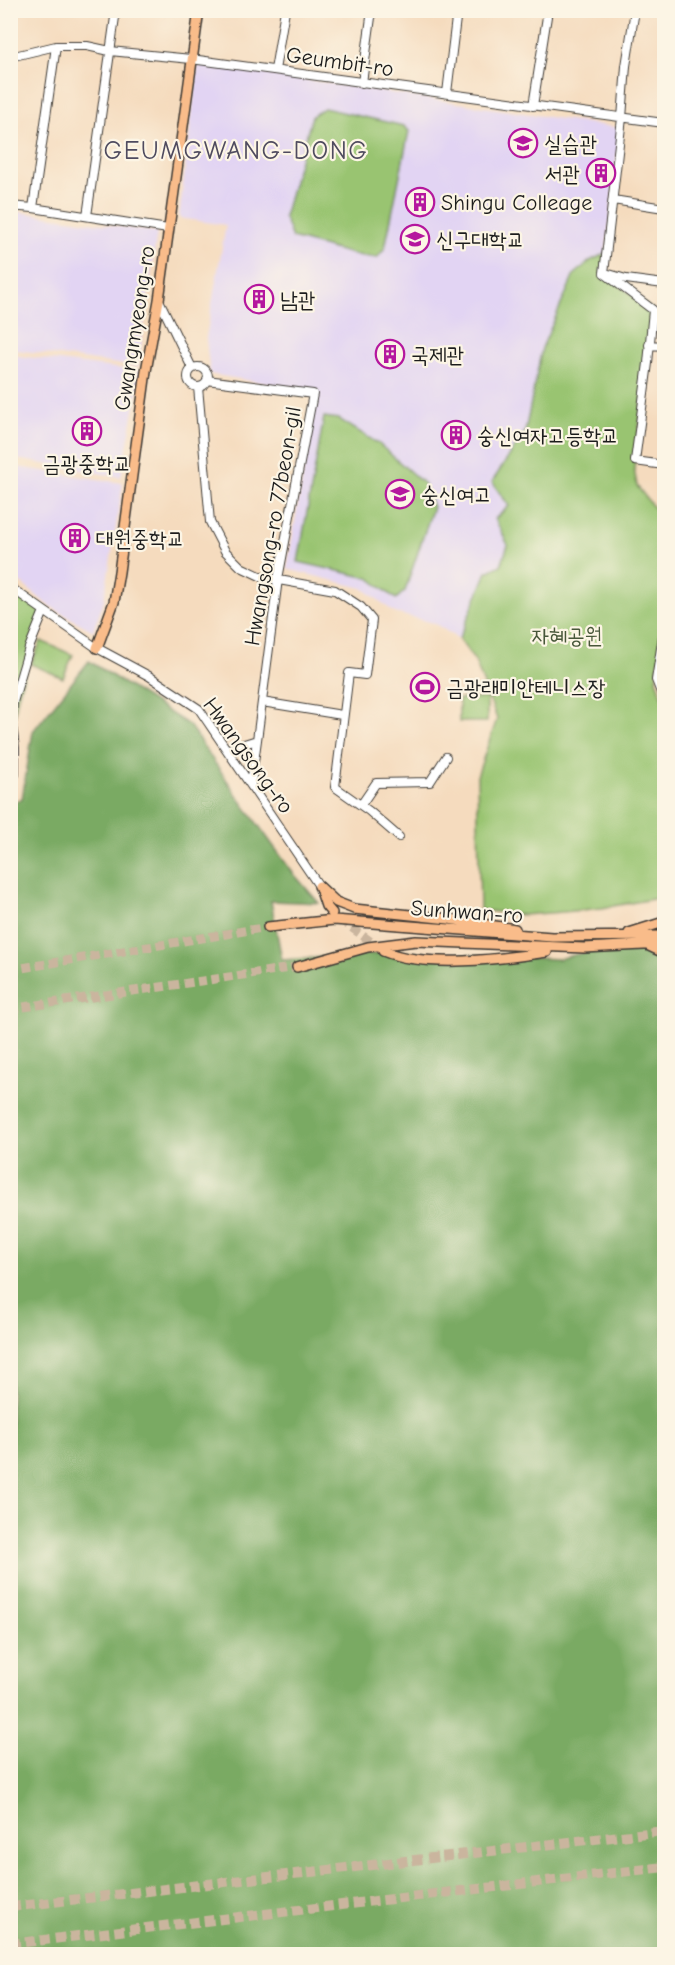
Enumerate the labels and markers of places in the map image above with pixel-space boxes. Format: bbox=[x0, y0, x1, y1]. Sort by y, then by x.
school or university icon: 실습관 bbox=[507, 127, 539, 159]
place label: 실습관 bbox=[544, 131, 597, 157]
building icon: 서관 bbox=[585, 157, 617, 189]
place label: 서관 bbox=[545, 161, 580, 187]
building icon: Shingu Colleage bbox=[404, 186, 436, 218]
place label: Shingu Colleage bbox=[441, 190, 592, 216]
school or university icon: 신구대학교 bbox=[399, 223, 431, 255]
place label: 신구대학교 bbox=[436, 227, 525, 253]
building icon: 남관 bbox=[243, 283, 275, 315]
place label: 남관 bbox=[280, 287, 315, 313]
building icon: 국제관 bbox=[374, 338, 406, 370]
place label: 국제관 bbox=[411, 342, 464, 368]
building icon: 금광중학교 bbox=[71, 415, 103, 447]
building icon: 숭신여자고등학교 bbox=[440, 419, 472, 451]
place label: 숭신여자고등학교 bbox=[477, 423, 619, 449]
place label: 금광중학교 bbox=[43, 451, 131, 477]
school or university icon: 숭신여고 bbox=[384, 478, 416, 510]
place label: 숭신여고 bbox=[421, 482, 492, 508]
building icon: 대원중학교 bbox=[59, 522, 91, 554]
place label: 대원중학교 bbox=[96, 526, 185, 552]
sports icon: 금광래미안테니스장 bbox=[409, 671, 441, 703]
place label: 금광래미안테니스장 bbox=[446, 675, 606, 701]

